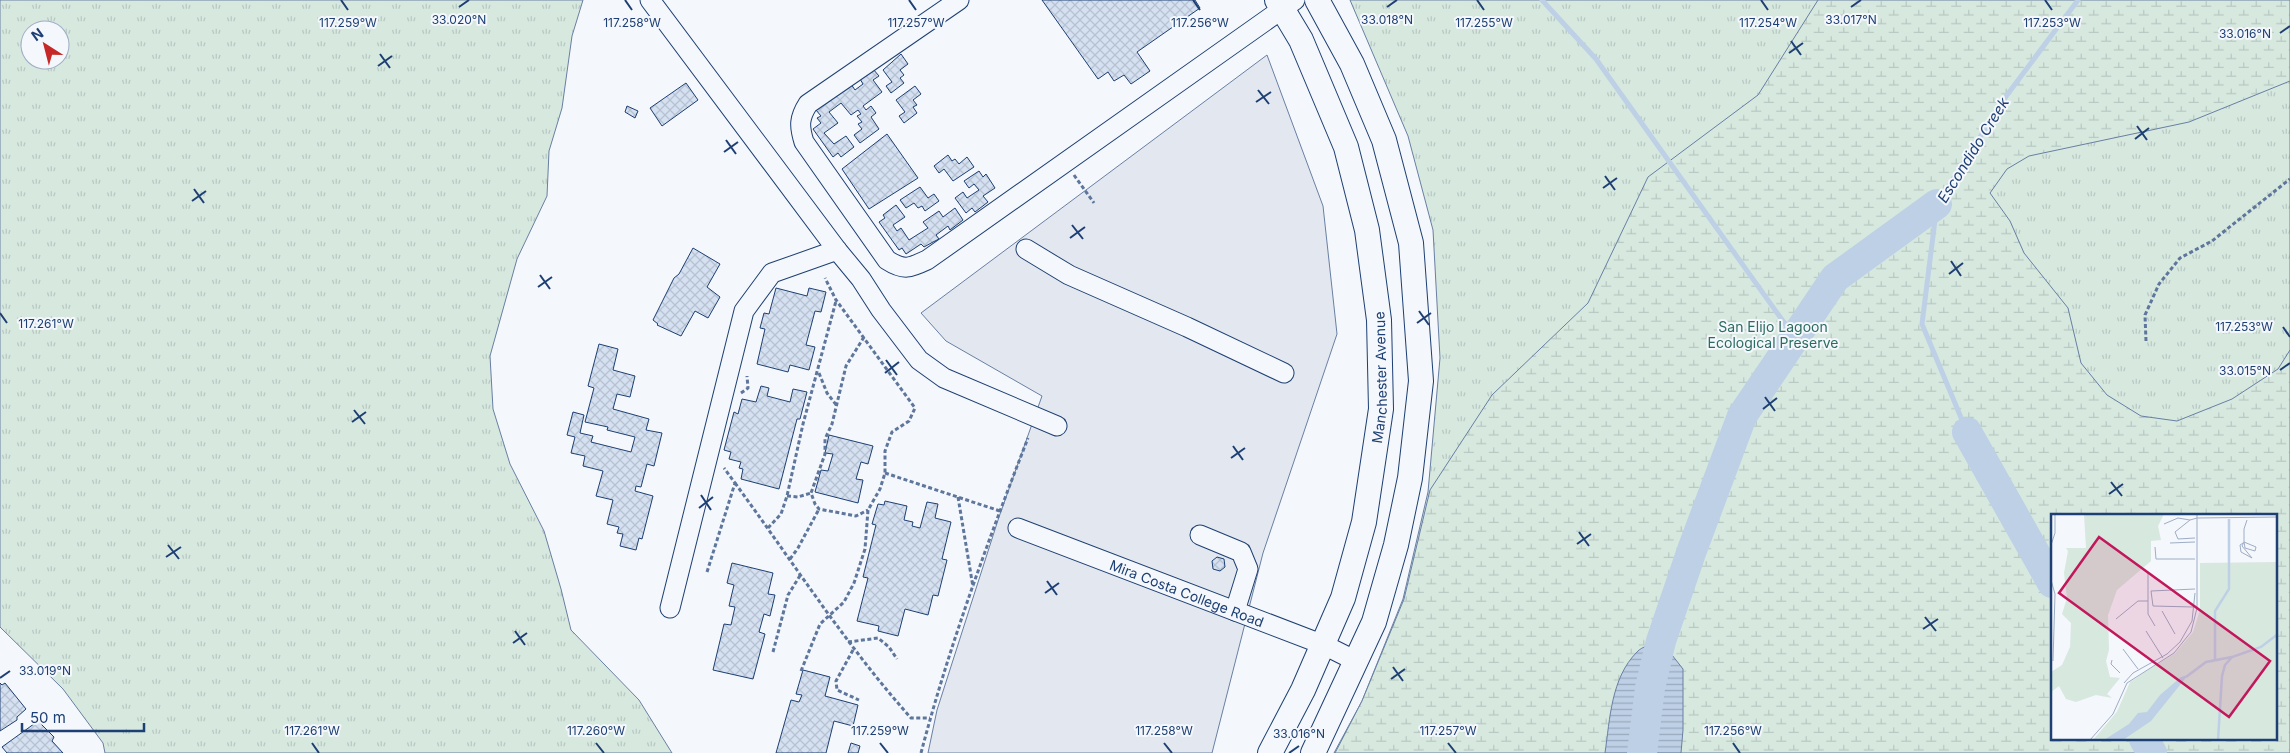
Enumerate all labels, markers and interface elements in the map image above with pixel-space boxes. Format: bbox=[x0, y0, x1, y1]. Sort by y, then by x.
text: 33.020°N bbox=[432, 12, 486, 27]
text: 33.018°N bbox=[1361, 12, 1413, 27]
text: 33.017°N bbox=[1825, 12, 1877, 27]
text: 117.259°W bbox=[319, 15, 377, 30]
text: 117.258°W bbox=[603, 15, 661, 30]
text: 117.257°W bbox=[887, 15, 945, 30]
text: 117.256°W bbox=[1171, 15, 1229, 30]
text: 117.255°W bbox=[1455, 15, 1513, 30]
text: 117.254°W bbox=[1739, 15, 1797, 30]
text: 117.253°W bbox=[2023, 15, 2081, 30]
north arrow bbox=[20, 20, 70, 70]
text: N bbox=[28, 24, 46, 44]
text: 33.016°N bbox=[2219, 26, 2271, 41]
water label: Escondido Creek bbox=[1933, 93, 2013, 206]
street label: Manchester Avenue bbox=[1367, 311, 1390, 444]
text: 117.261°W bbox=[18, 316, 74, 331]
park label: San Elijo Lagoon Ecological Preserve bbox=[1708, 318, 1838, 351]
text: 117.253°W bbox=[2215, 319, 2273, 334]
text: 33.015°N bbox=[2219, 363, 2271, 378]
inset map bbox=[2051, 514, 2278, 740]
street label: Mira Costa College Road bbox=[1108, 555, 1267, 630]
text: 33.019°N bbox=[19, 663, 71, 678]
scale bar bbox=[22, 700, 145, 732]
text: 50 m bbox=[30, 708, 66, 727]
text: 117.261°W bbox=[284, 723, 340, 738]
text: 117.260°W bbox=[567, 723, 625, 738]
text: 117.259°W bbox=[851, 723, 909, 738]
text: 117.258°W bbox=[1135, 723, 1193, 738]
text: 117.257°W bbox=[1419, 723, 1477, 738]
text: 117.256°W bbox=[1704, 723, 1762, 738]
text: 33.016°N bbox=[1273, 726, 1325, 741]

